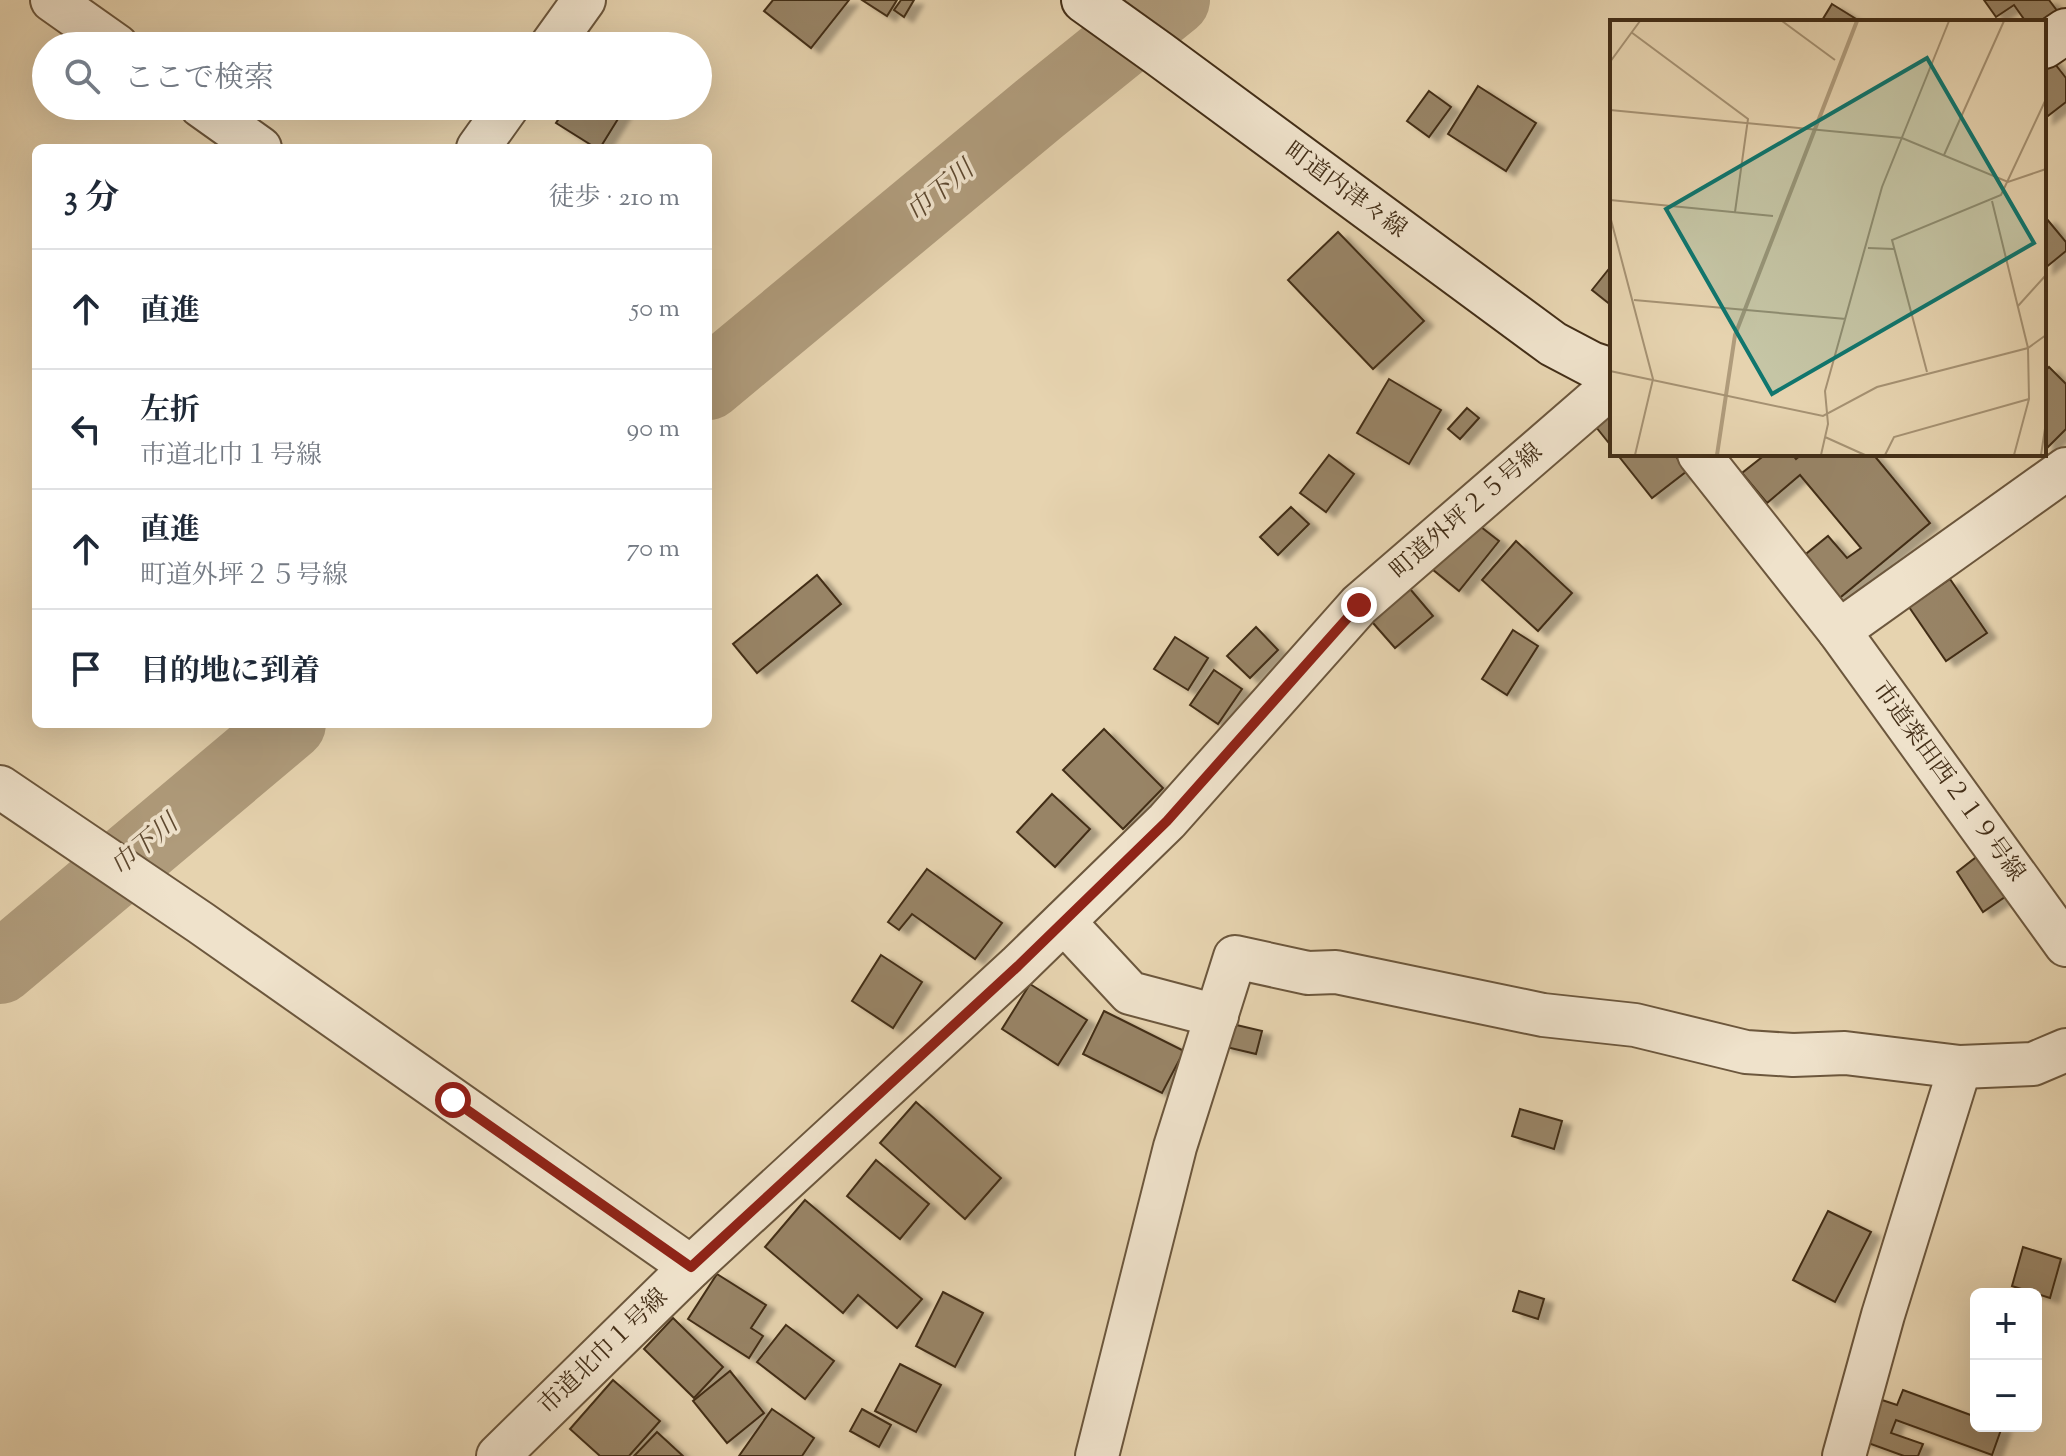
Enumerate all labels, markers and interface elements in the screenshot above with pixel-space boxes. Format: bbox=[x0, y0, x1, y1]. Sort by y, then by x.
inset map bbox=[1610, 20, 2046, 456]
search box bbox=[32, 32, 712, 120]
icon: search bbox=[60, 54, 104, 98]
text: ここで検索 bbox=[124, 58, 274, 101]
street label: 町道内津々線 bbox=[1277, 135, 1413, 247]
water label: 巾下川 bbox=[899, 151, 985, 231]
text: 3 分 bbox=[64, 175, 119, 224]
text: 徒歩 · 210 m bbox=[549, 180, 680, 217]
icon: ahead bbox=[64, 287, 108, 331]
text: 直進 bbox=[140, 291, 200, 334]
text: 50 m bbox=[630, 291, 680, 328]
text: 左折 bbox=[140, 390, 200, 433]
icon: left bbox=[64, 407, 108, 451]
text: 90 m bbox=[627, 411, 680, 448]
street label: 町道外坪２５号線 bbox=[1383, 436, 1551, 588]
text: 市道北巾１号線 bbox=[140, 438, 322, 475]
text: 直進 bbox=[140, 510, 200, 553]
icon: ahead bbox=[64, 527, 108, 571]
text: 70 m bbox=[627, 531, 680, 568]
text: 町道外坪２５号線 bbox=[140, 558, 348, 595]
route end bbox=[1341, 587, 1377, 623]
icon: arrive bbox=[64, 647, 108, 691]
text: 目的地に到着 bbox=[140, 651, 320, 694]
street label: 市道楽田西２１９号線 bbox=[1864, 675, 2032, 889]
water label: 巾下川 bbox=[103, 805, 189, 885]
route start bbox=[435, 1082, 471, 1118]
street label: 市道北巾１号線 bbox=[532, 1281, 676, 1423]
map controls bbox=[1970, 1288, 2042, 1432]
button: + bbox=[1970, 1288, 2042, 1360]
button: − bbox=[1970, 1360, 2042, 1432]

